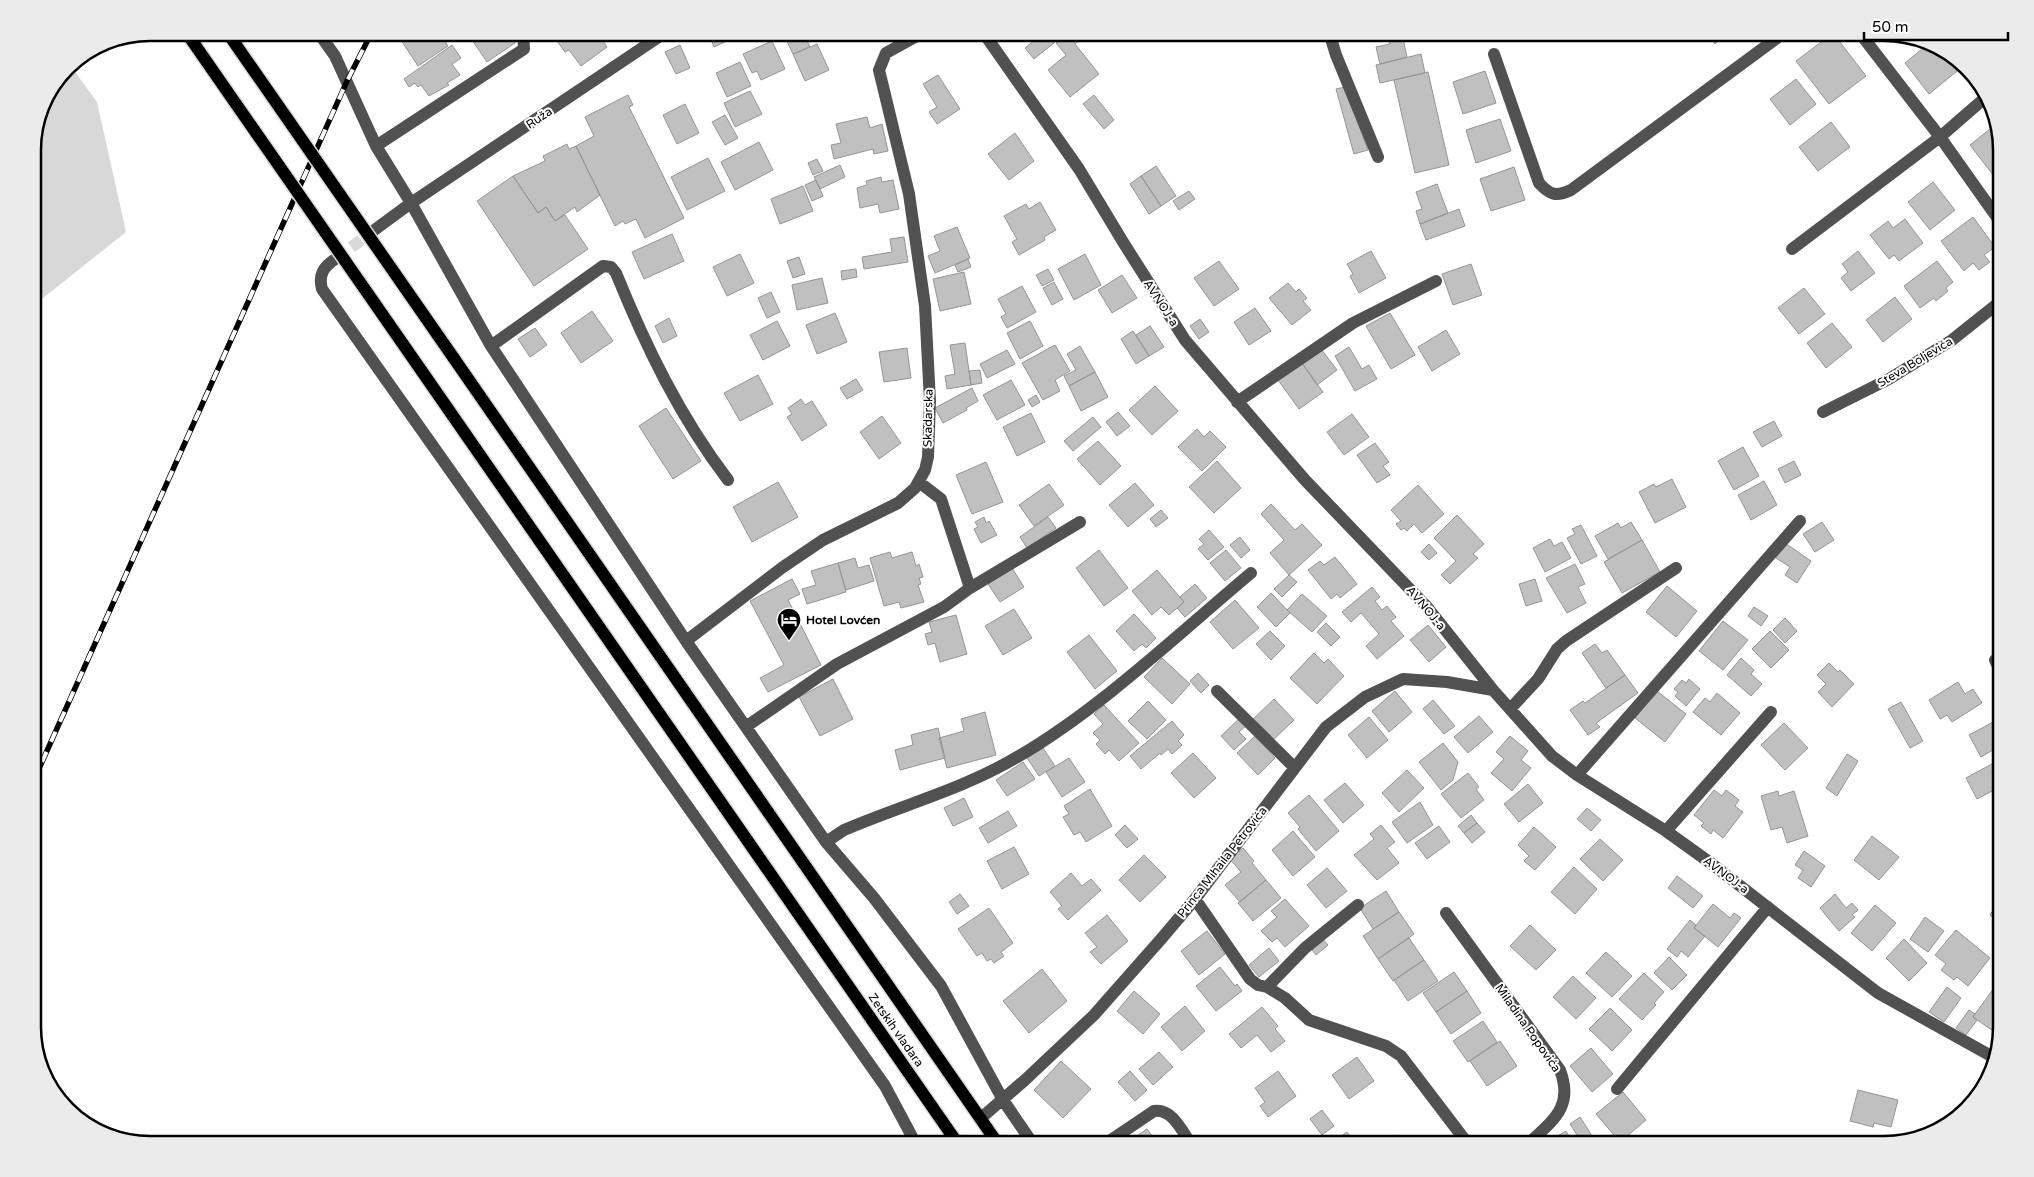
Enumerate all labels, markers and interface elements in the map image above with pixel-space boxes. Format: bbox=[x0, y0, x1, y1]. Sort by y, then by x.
scale bar bbox=[1864, 10, 2008, 42]
text: 50 m bbox=[1872, 18, 1909, 36]
street label: Ruža bbox=[523, 104, 555, 132]
street label: AVNOJ-a bbox=[1141, 277, 1181, 329]
street label: Steva Boljevića bbox=[1875, 334, 1955, 390]
street label: Skadarska bbox=[920, 389, 936, 447]
street label: AVNOJ-a bbox=[1404, 583, 1448, 633]
hotel icon: Hotel Lovćen bbox=[776, 607, 802, 641]
place label: Hotel Lovćen bbox=[806, 613, 880, 627]
street label: Princa Mihaila Petrovića bbox=[1174, 804, 1270, 920]
street label: AVNOJ-a bbox=[1701, 853, 1751, 897]
street label: Miladina Popovića bbox=[1492, 981, 1564, 1075]
street label: Zetskih vladara bbox=[865, 991, 927, 1069]

